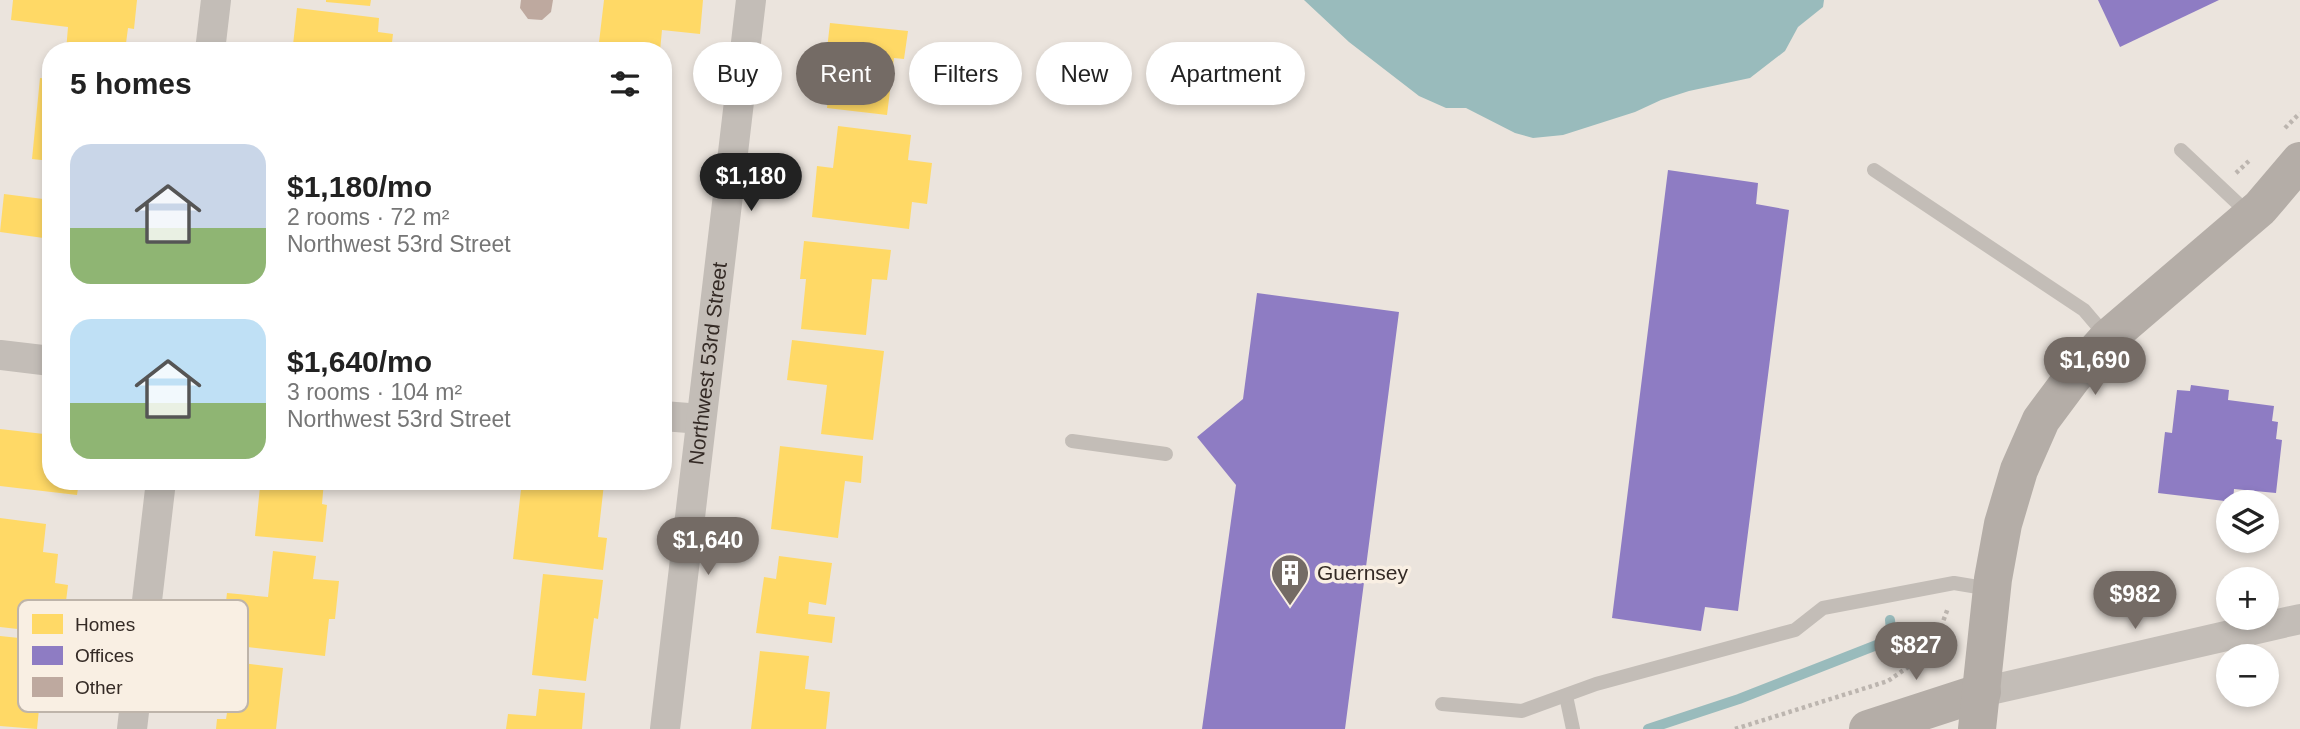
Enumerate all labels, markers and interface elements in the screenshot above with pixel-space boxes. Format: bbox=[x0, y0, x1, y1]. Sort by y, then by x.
chip: Buy bbox=[693, 42, 782, 105]
chip: Rent bbox=[796, 42, 895, 105]
chip: Filters bbox=[909, 42, 1022, 105]
chip: New bbox=[1036, 42, 1132, 105]
chip: Apartment bbox=[1146, 42, 1305, 105]
icon: filters bbox=[606, 65, 644, 103]
text: 5 homes bbox=[70, 67, 192, 100]
pin: $1,180 bbox=[694, 154, 808, 213]
text: $1,180 bbox=[716, 163, 786, 189]
text: $1,180/mo bbox=[287, 170, 432, 203]
icon: home bbox=[126, 172, 210, 256]
text: 2 rooms · 72 m² bbox=[287, 204, 449, 230]
text: Northwest 53rd Street bbox=[287, 231, 511, 257]
street label: Northwest 53rd Street bbox=[684, 260, 731, 466]
pin: $1,690 bbox=[2038, 338, 2152, 397]
text: $1,640/mo bbox=[287, 345, 432, 378]
icon: home bbox=[126, 347, 210, 431]
text: $1,690 bbox=[2060, 347, 2130, 373]
text: 3 rooms · 104 m² bbox=[287, 379, 462, 405]
text: Northwest 53rd Street bbox=[287, 406, 511, 432]
map controls bbox=[2216, 490, 2279, 707]
button: layers bbox=[2216, 490, 2279, 553]
pin: $1,640 bbox=[651, 518, 765, 577]
text: $1,640 bbox=[673, 527, 743, 553]
building icon: Guernsey bbox=[1269, 552, 1311, 607]
place label: Guernsey bbox=[1317, 561, 1409, 584]
button: + bbox=[2216, 567, 2279, 630]
pin: $982 bbox=[2094, 572, 2176, 631]
text: $982 bbox=[2109, 581, 2161, 607]
legend bbox=[18, 600, 248, 712]
text: Homes bbox=[75, 614, 135, 635]
pin: $827 bbox=[1875, 622, 1957, 682]
text: $827 bbox=[1890, 632, 1942, 658]
button: − bbox=[2216, 644, 2279, 707]
text: Offices bbox=[75, 645, 134, 666]
text: Other bbox=[75, 677, 123, 698]

